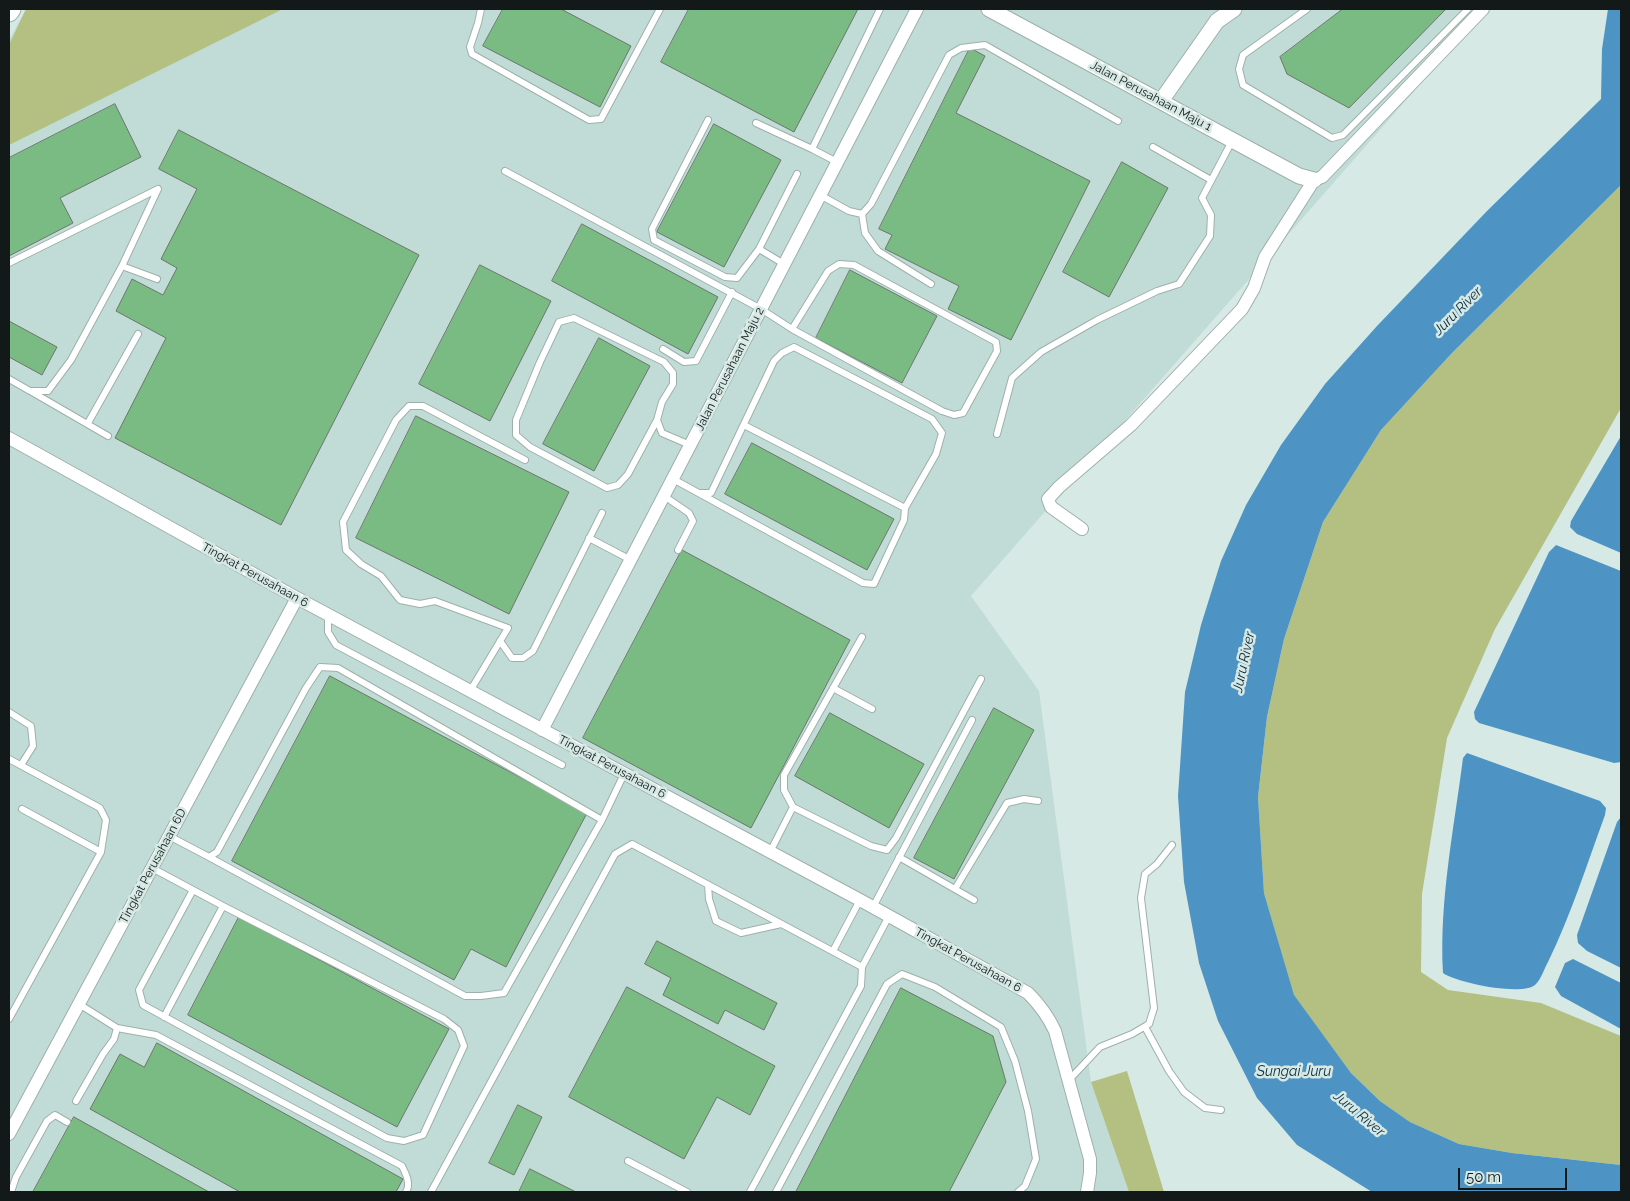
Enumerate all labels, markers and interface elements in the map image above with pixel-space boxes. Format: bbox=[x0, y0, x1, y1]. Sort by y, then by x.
street label: Jalan Perusahaan Maju 1 bbox=[1088, 58, 1214, 134]
water label: Juru River bbox=[1430, 283, 1486, 339]
street label: Jalan Perusahaan Maju 2 bbox=[693, 305, 767, 433]
street label: Tingkat Perusahaan 6 bbox=[199, 540, 311, 610]
water label: Juru River bbox=[1229, 630, 1259, 694]
street label: Tingkat Perusahaan 6 bbox=[556, 733, 668, 801]
street label: Tingkat Perusahaan 6D bbox=[117, 806, 189, 926]
street label: Tingkat Perusahaan 6 bbox=[912, 925, 1024, 995]
water label: Sungai Juru bbox=[1257, 1064, 1331, 1080]
water label: Juru River bbox=[1330, 1088, 1388, 1140]
scale bar bbox=[1460, 1158, 1569, 1190]
text: 50 m bbox=[1466, 1168, 1501, 1186]

